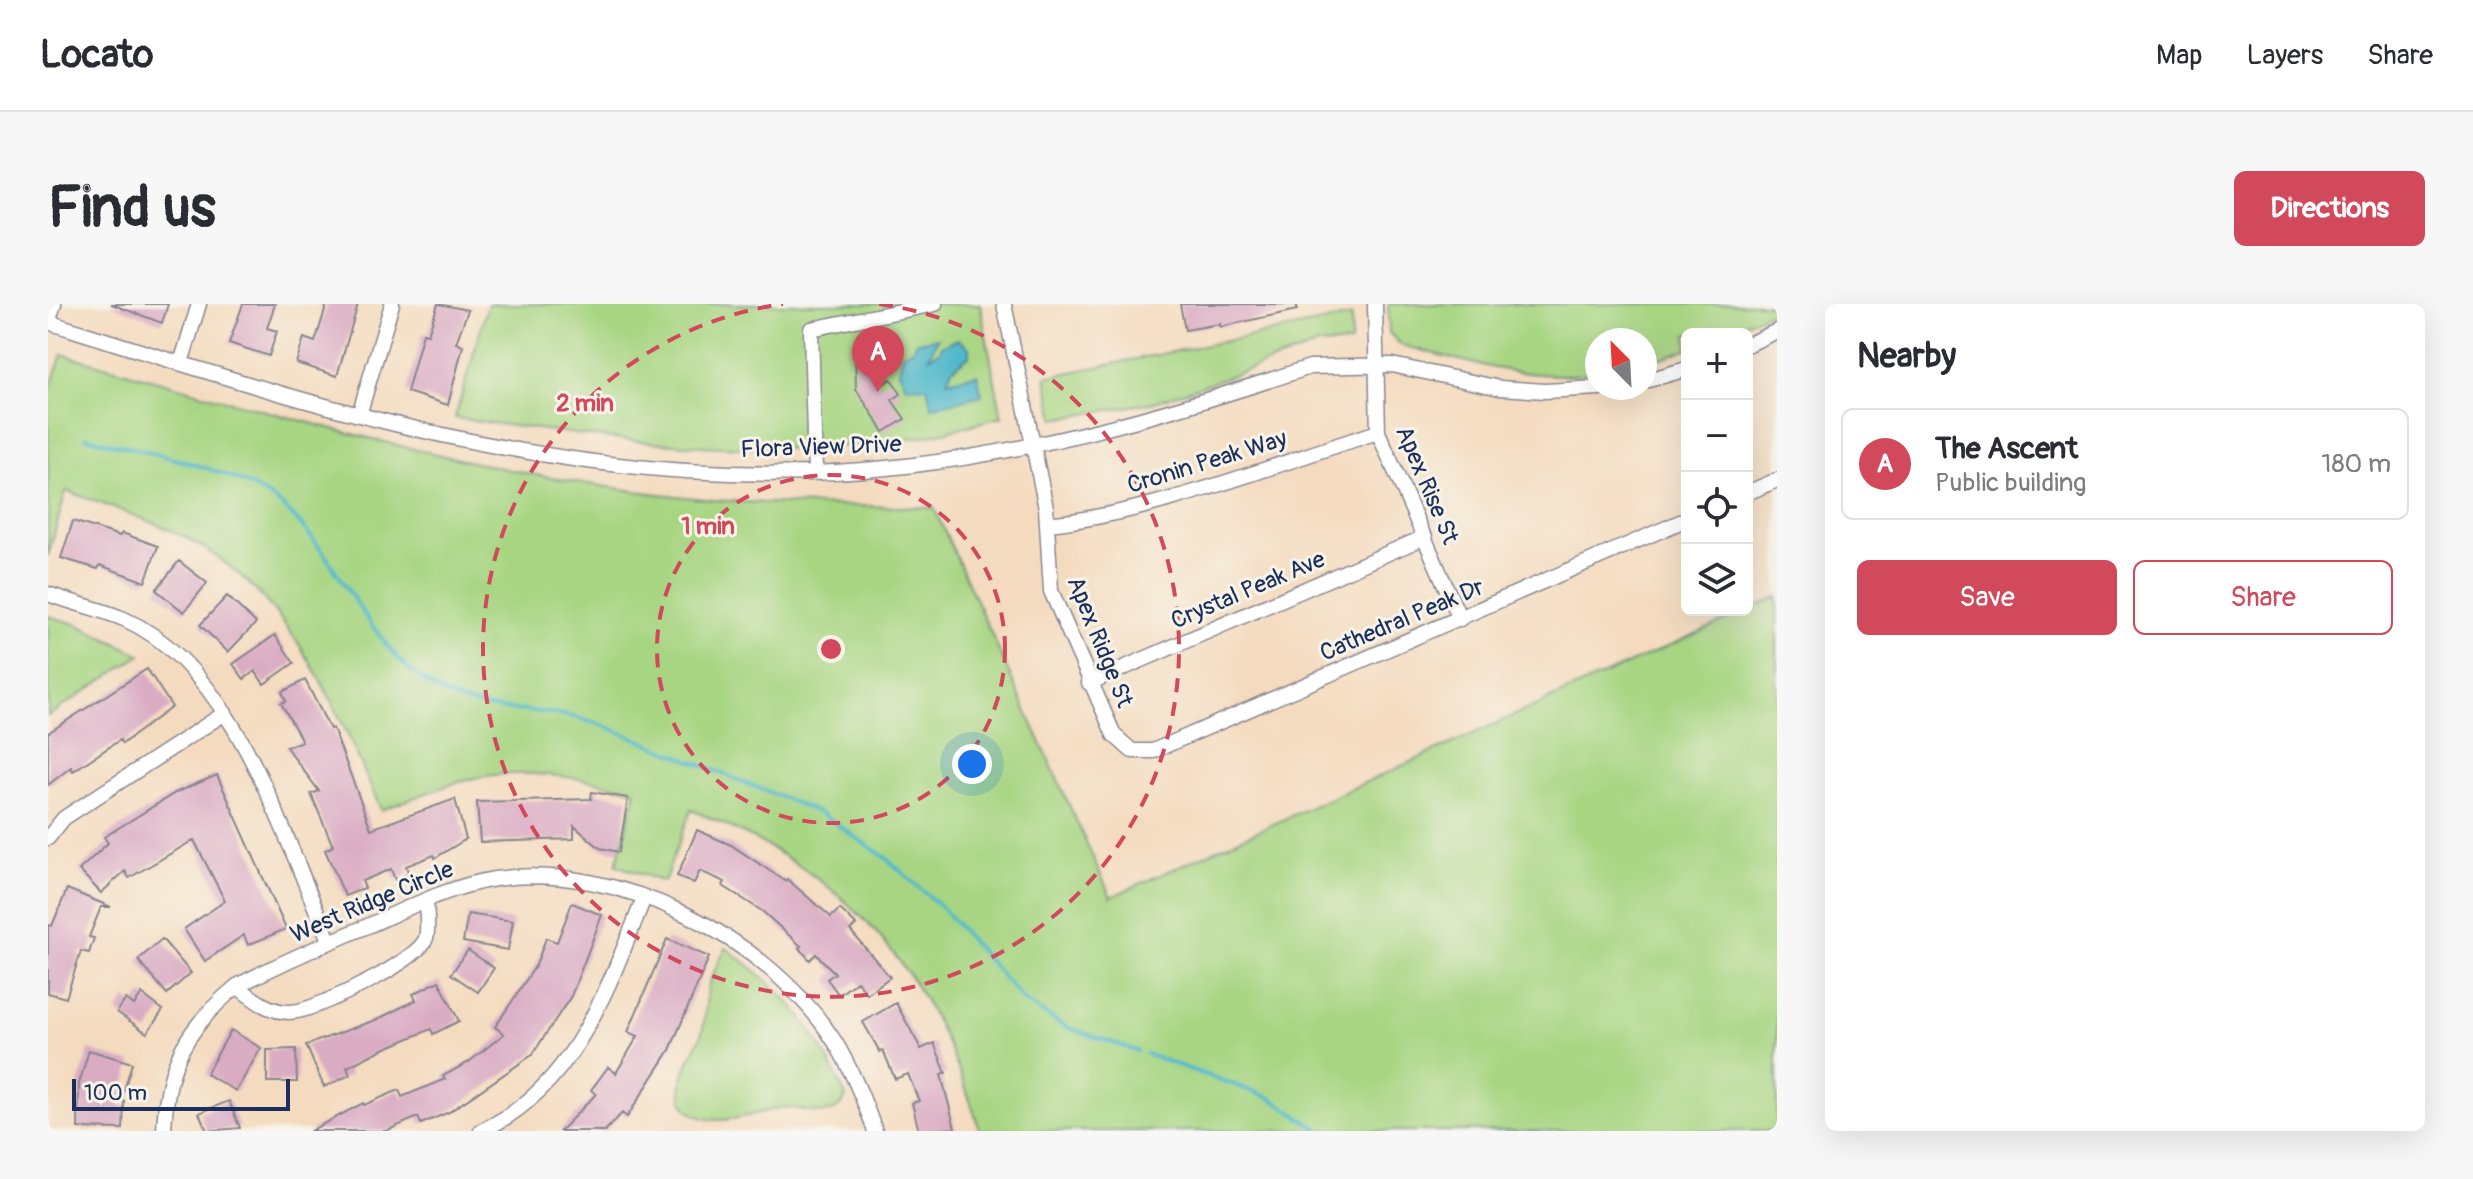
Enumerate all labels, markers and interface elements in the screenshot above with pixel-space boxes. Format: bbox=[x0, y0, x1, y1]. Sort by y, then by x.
text: Locato bbox=[40, 31, 153, 79]
text: Map bbox=[2156, 38, 2202, 73]
text: Layers bbox=[2246, 38, 2323, 73]
text: Share bbox=[2367, 38, 2433, 73]
button: Directions bbox=[2234, 171, 2425, 246]
text: Find us bbox=[48, 174, 216, 243]
pin: A bbox=[852, 326, 904, 392]
north arrow bbox=[1585, 328, 1657, 400]
map controls bbox=[1681, 328, 1753, 616]
button: + bbox=[1681, 328, 1753, 400]
text: Nearby bbox=[1857, 335, 1956, 378]
text: 2 min bbox=[556, 389, 614, 418]
button: − bbox=[1681, 400, 1753, 472]
street label: Apex Rise St bbox=[1389, 422, 1465, 549]
street label: Cronin Peak Way bbox=[1124, 424, 1290, 500]
street label: Flora View Drive bbox=[740, 430, 902, 464]
text: The Ascent bbox=[1935, 430, 2078, 467]
text: A bbox=[1877, 448, 1893, 480]
text: 180 m bbox=[2321, 448, 2391, 480]
text: Public building bbox=[1935, 467, 2086, 499]
button: locate bbox=[1681, 472, 1753, 544]
text: 1 min bbox=[681, 512, 735, 541]
street label: Crystal Peak Ave bbox=[1167, 544, 1329, 635]
button: layers bbox=[1681, 544, 1753, 616]
button: Save bbox=[1857, 560, 2117, 635]
button: Share bbox=[2133, 560, 2393, 635]
street label: Apex Ridge St bbox=[1061, 572, 1140, 712]
street label: Cathedral Peak Dr bbox=[1316, 572, 1489, 668]
centre of rings bbox=[817, 635, 845, 663]
your location bbox=[952, 744, 992, 784]
street label: West Ridge Circle bbox=[286, 855, 458, 949]
scale bar bbox=[72, 1075, 290, 1111]
text: 100 m bbox=[84, 1079, 147, 1107]

